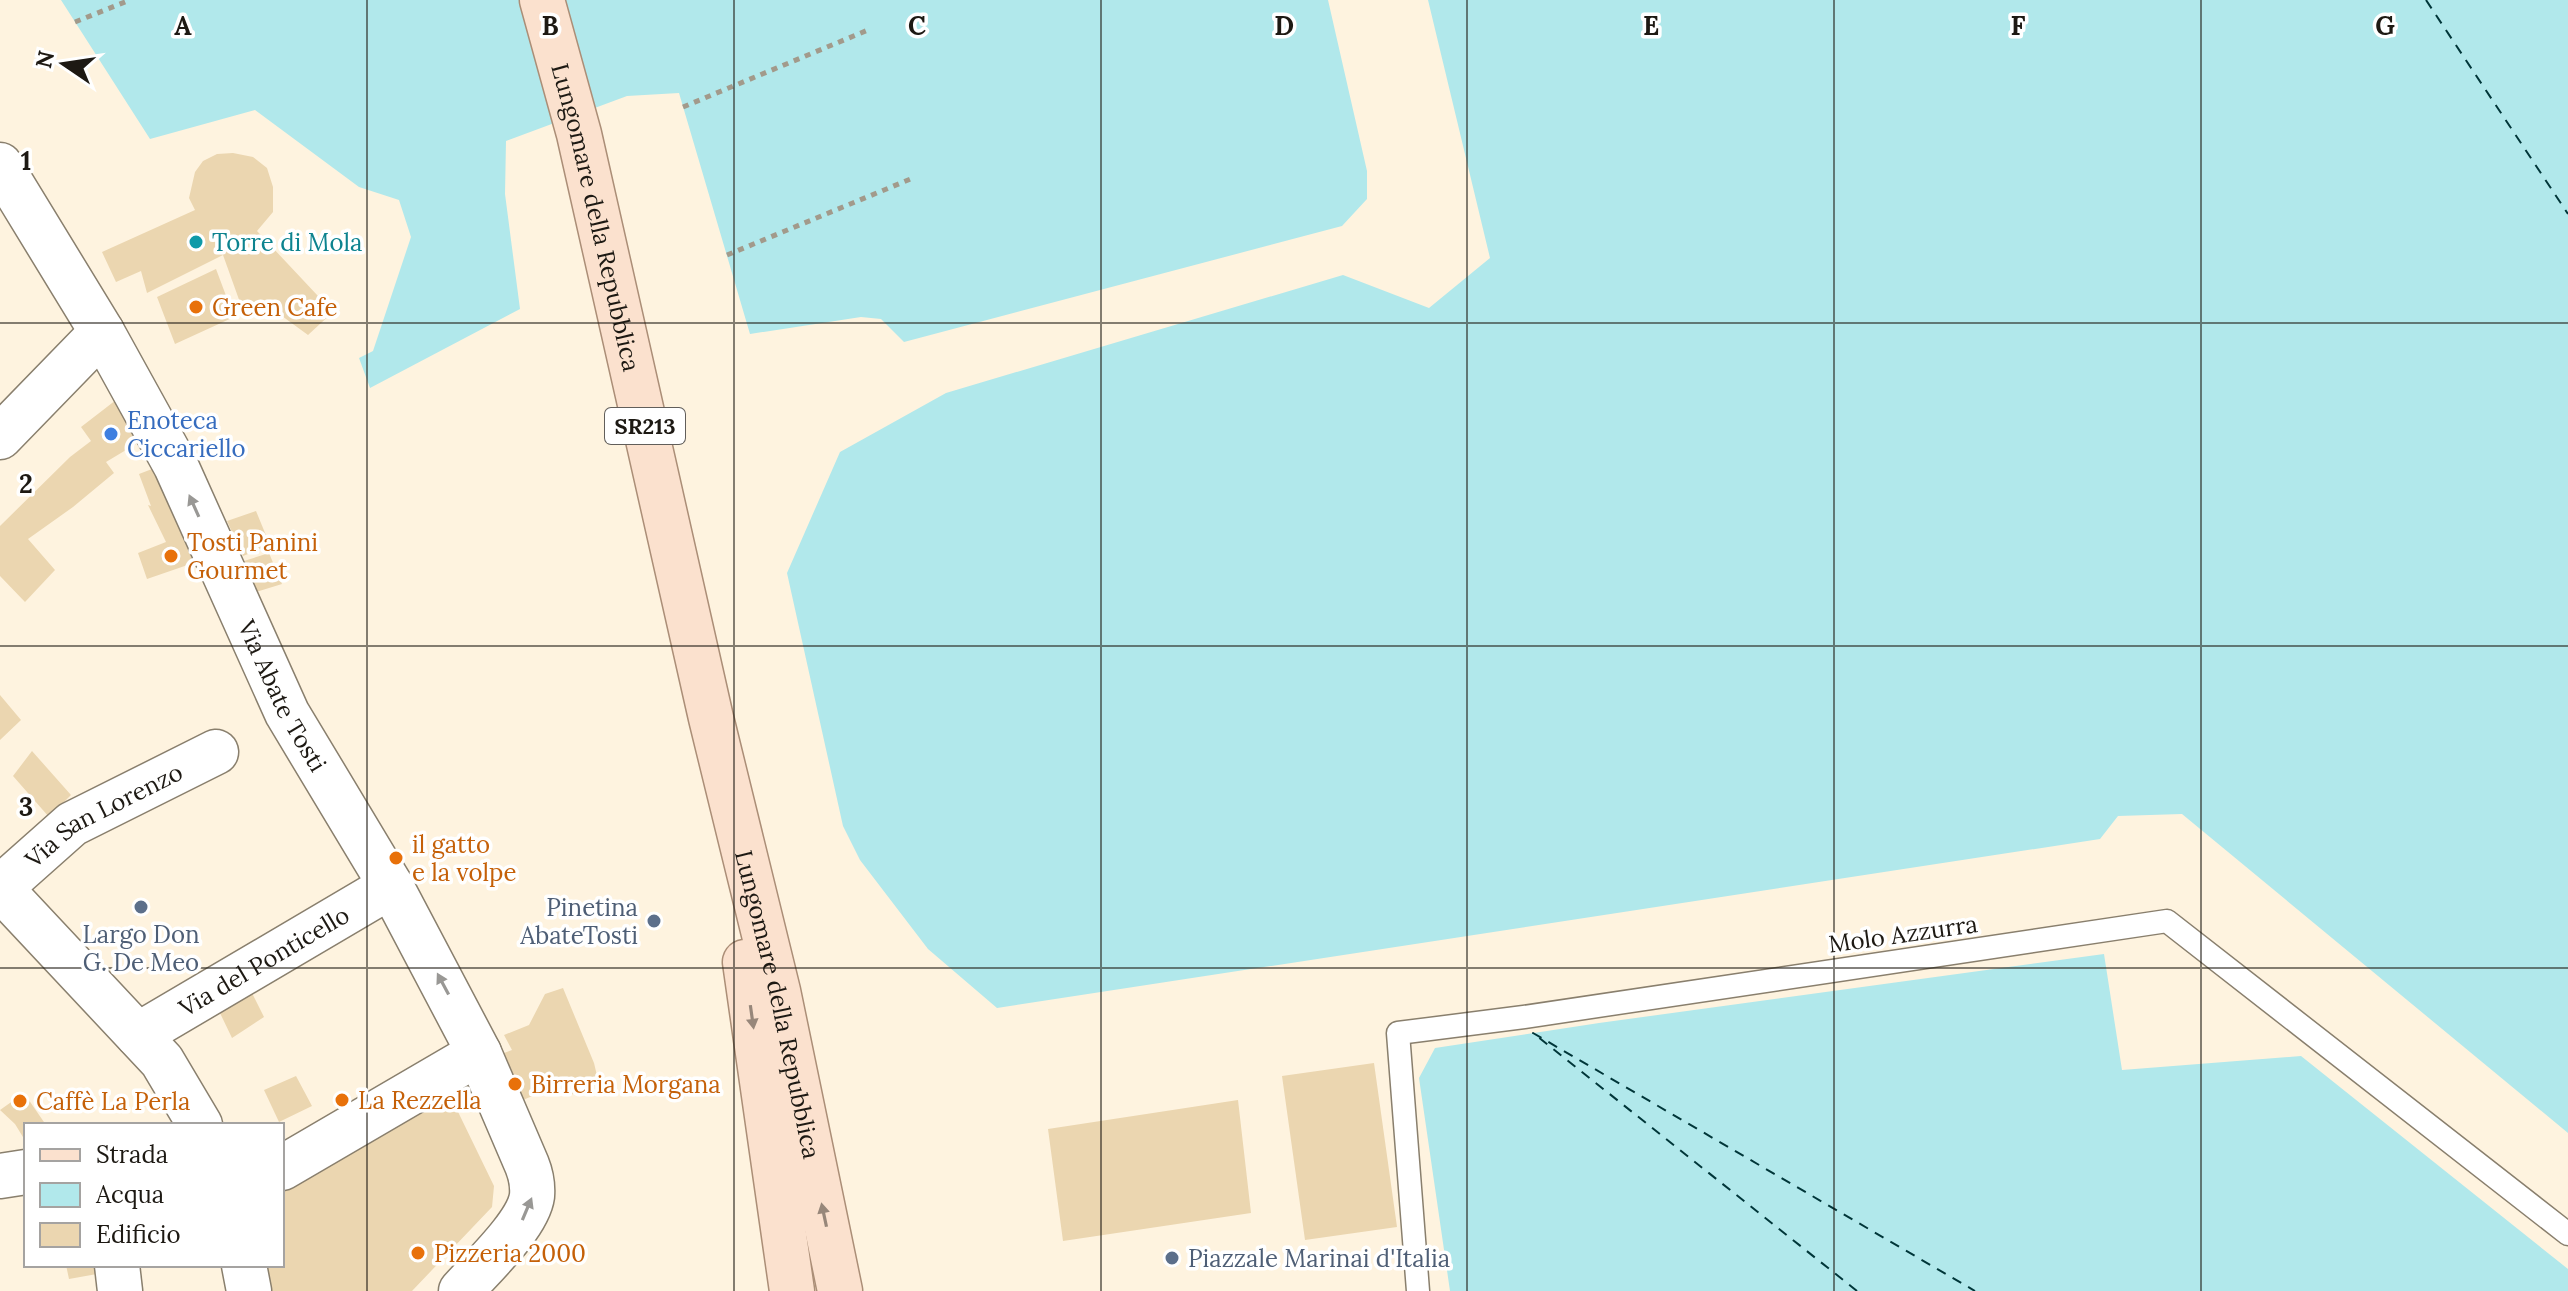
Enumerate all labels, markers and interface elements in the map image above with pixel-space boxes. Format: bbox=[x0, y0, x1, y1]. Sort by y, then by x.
text: A bbox=[174, 9, 192, 42]
text: B bbox=[541, 9, 559, 42]
text: C bbox=[908, 9, 926, 42]
text: D bbox=[1274, 9, 1294, 42]
text: E bbox=[1643, 9, 1659, 42]
text: F bbox=[2011, 9, 2026, 42]
text: G bbox=[2375, 9, 2395, 42]
north arrow bbox=[24, 24, 104, 104]
text: N bbox=[29, 48, 60, 71]
street label: Lungomare della Repubblica bbox=[545, 60, 648, 374]
text: 1 bbox=[21, 144, 31, 177]
place label: Torre di Mola bbox=[212, 227, 362, 258]
marker: Torre di Mola bbox=[187, 233, 205, 251]
place label: Green Cafe bbox=[212, 292, 337, 323]
marker: Green Cafe bbox=[187, 298, 205, 316]
place label: Enoteca Ciccariello bbox=[127, 405, 246, 464]
road number: SR213 bbox=[605, 408, 685, 444]
marker: Enoteca Ciccariello bbox=[102, 425, 120, 443]
text: 2 bbox=[19, 467, 33, 500]
one-way arrow bbox=[188, 494, 201, 518]
place label: Tosti Panini Gourmet bbox=[187, 527, 318, 586]
marker: Tosti Panini Gourmet bbox=[162, 547, 180, 565]
street label: Via Abate Tosti bbox=[231, 614, 334, 777]
street label: Via San Lorenzo bbox=[18, 756, 188, 875]
text: 3 bbox=[19, 790, 33, 823]
place label: il gatto e la volpe bbox=[412, 829, 516, 888]
street label: Lungomare della Repubblica bbox=[728, 847, 828, 1161]
marker: il gatto e la volpe bbox=[387, 849, 405, 867]
place label: Pinetina AbateTosti bbox=[519, 892, 638, 951]
marker: Largo Don G. De Meo bbox=[132, 898, 150, 916]
street label: Via del Ponticello bbox=[172, 899, 355, 1024]
street label: Molo Azzurra bbox=[1826, 908, 1980, 960]
marker: Pinetina AbateTosti bbox=[645, 912, 663, 930]
place label: Largo Don G. De Meo bbox=[82, 919, 200, 978]
one-way arrow bbox=[436, 973, 449, 996]
one-way arrow bbox=[746, 1005, 759, 1030]
place label: Birreria Morgana bbox=[531, 1069, 721, 1100]
marker: Birreria Morgana bbox=[506, 1075, 524, 1093]
place label: La Rezzella bbox=[358, 1085, 482, 1116]
place label: Caffè La Perla bbox=[36, 1086, 190, 1117]
marker: La Rezzella bbox=[333, 1091, 351, 1109]
marker: Caffè La Perla bbox=[11, 1092, 29, 1110]
legend bbox=[24, 1123, 284, 1267]
text: Strada bbox=[96, 1139, 168, 1170]
text: Acqua bbox=[95, 1179, 164, 1210]
one-way arrow bbox=[520, 1197, 533, 1221]
one-way arrow bbox=[817, 1202, 830, 1227]
text: Edificio bbox=[96, 1219, 181, 1250]
place label: Pizzeria 2000 bbox=[434, 1238, 586, 1269]
place label: Piazzale Marinai d'Italia bbox=[1188, 1243, 1450, 1274]
marker: Pizzeria 2000 bbox=[409, 1244, 427, 1262]
marker: Piazzale Marinai d'Italia bbox=[1163, 1249, 1181, 1267]

